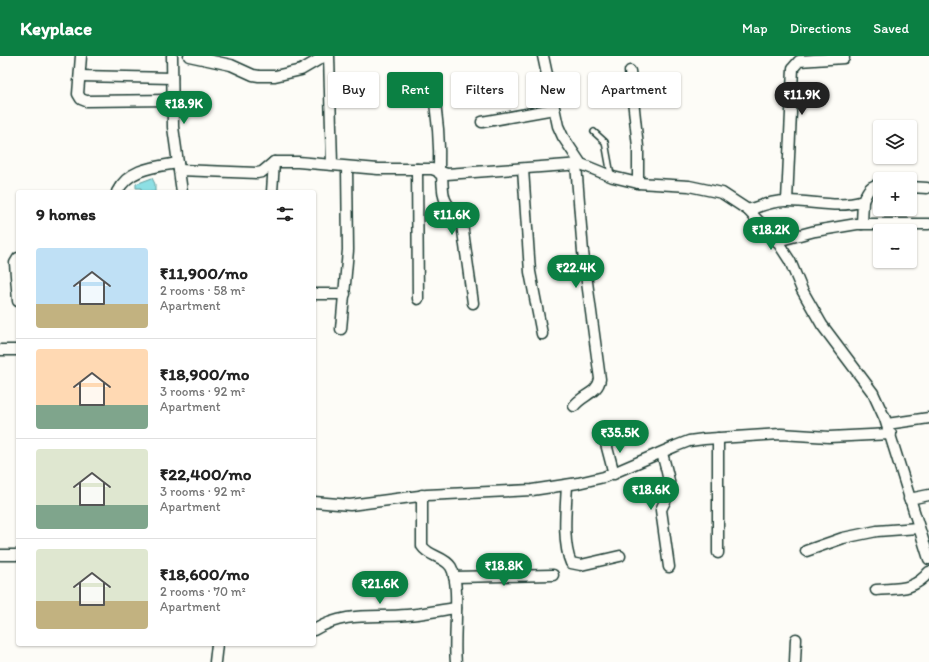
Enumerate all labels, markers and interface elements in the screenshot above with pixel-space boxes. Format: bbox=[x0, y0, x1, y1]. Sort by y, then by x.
text: Keyplace bbox=[20, 17, 92, 40]
text: Map bbox=[742, 20, 768, 37]
text: Directions bbox=[790, 20, 851, 37]
text: Saved bbox=[873, 20, 909, 37]
chip: Buy bbox=[328, 72, 379, 108]
chip: Rent bbox=[387, 72, 443, 108]
chip: Filters bbox=[451, 72, 518, 108]
chip: New bbox=[526, 72, 580, 108]
chip: Apartment bbox=[588, 72, 681, 108]
pin: ₹11.9K bbox=[769, 82, 835, 116]
text: ₹11.9K bbox=[784, 87, 820, 102]
pin: ₹18.9K bbox=[151, 91, 217, 125]
text: ₹18.9K bbox=[165, 96, 203, 111]
map controls bbox=[873, 120, 917, 268]
button: layers bbox=[873, 120, 917, 164]
button: + bbox=[873, 172, 917, 216]
pin: ₹11.6K bbox=[419, 202, 485, 236]
icon: filters bbox=[274, 203, 296, 225]
text: 9 homes bbox=[36, 204, 96, 224]
text: ₹11.6K bbox=[434, 207, 470, 222]
pin: ₹18.2K bbox=[738, 217, 804, 251]
text: ₹18.2K bbox=[752, 222, 790, 237]
button: − bbox=[873, 224, 917, 268]
pin: ₹22.4K bbox=[543, 255, 609, 289]
text: ₹22.4K bbox=[556, 260, 596, 275]
text: ₹11,900/mo bbox=[160, 263, 248, 283]
icon: home bbox=[68, 264, 116, 312]
text: 2 rooms · 58 m² bbox=[160, 283, 245, 298]
text: Apartment bbox=[160, 298, 221, 313]
text: ₹18,900/mo bbox=[160, 364, 249, 384]
icon: home bbox=[68, 365, 116, 413]
text: 3 rooms · 92 m² bbox=[160, 384, 245, 399]
text: Apartment bbox=[160, 399, 221, 414]
pin: ₹35.5K bbox=[587, 420, 653, 454]
text: ₹35.5K bbox=[601, 425, 639, 440]
text: ₹22,400/mo bbox=[160, 464, 251, 484]
icon: home bbox=[68, 465, 116, 513]
pin: ₹18.6K bbox=[618, 477, 684, 511]
text: ₹18.6K bbox=[632, 482, 670, 497]
text: 3 rooms · 92 m² bbox=[160, 484, 245, 499]
text: Apartment bbox=[160, 499, 221, 514]
pin: ₹18.8K bbox=[471, 553, 537, 587]
text: ₹18.8K bbox=[485, 558, 523, 573]
text: ₹18,600/mo bbox=[160, 564, 250, 584]
icon: home bbox=[68, 565, 116, 613]
pin: ₹21.6K bbox=[347, 571, 413, 605]
text: ₹21.6K bbox=[361, 576, 399, 591]
text: 2 rooms · 70 m² bbox=[160, 584, 246, 599]
text: Apartment bbox=[160, 599, 221, 614]

